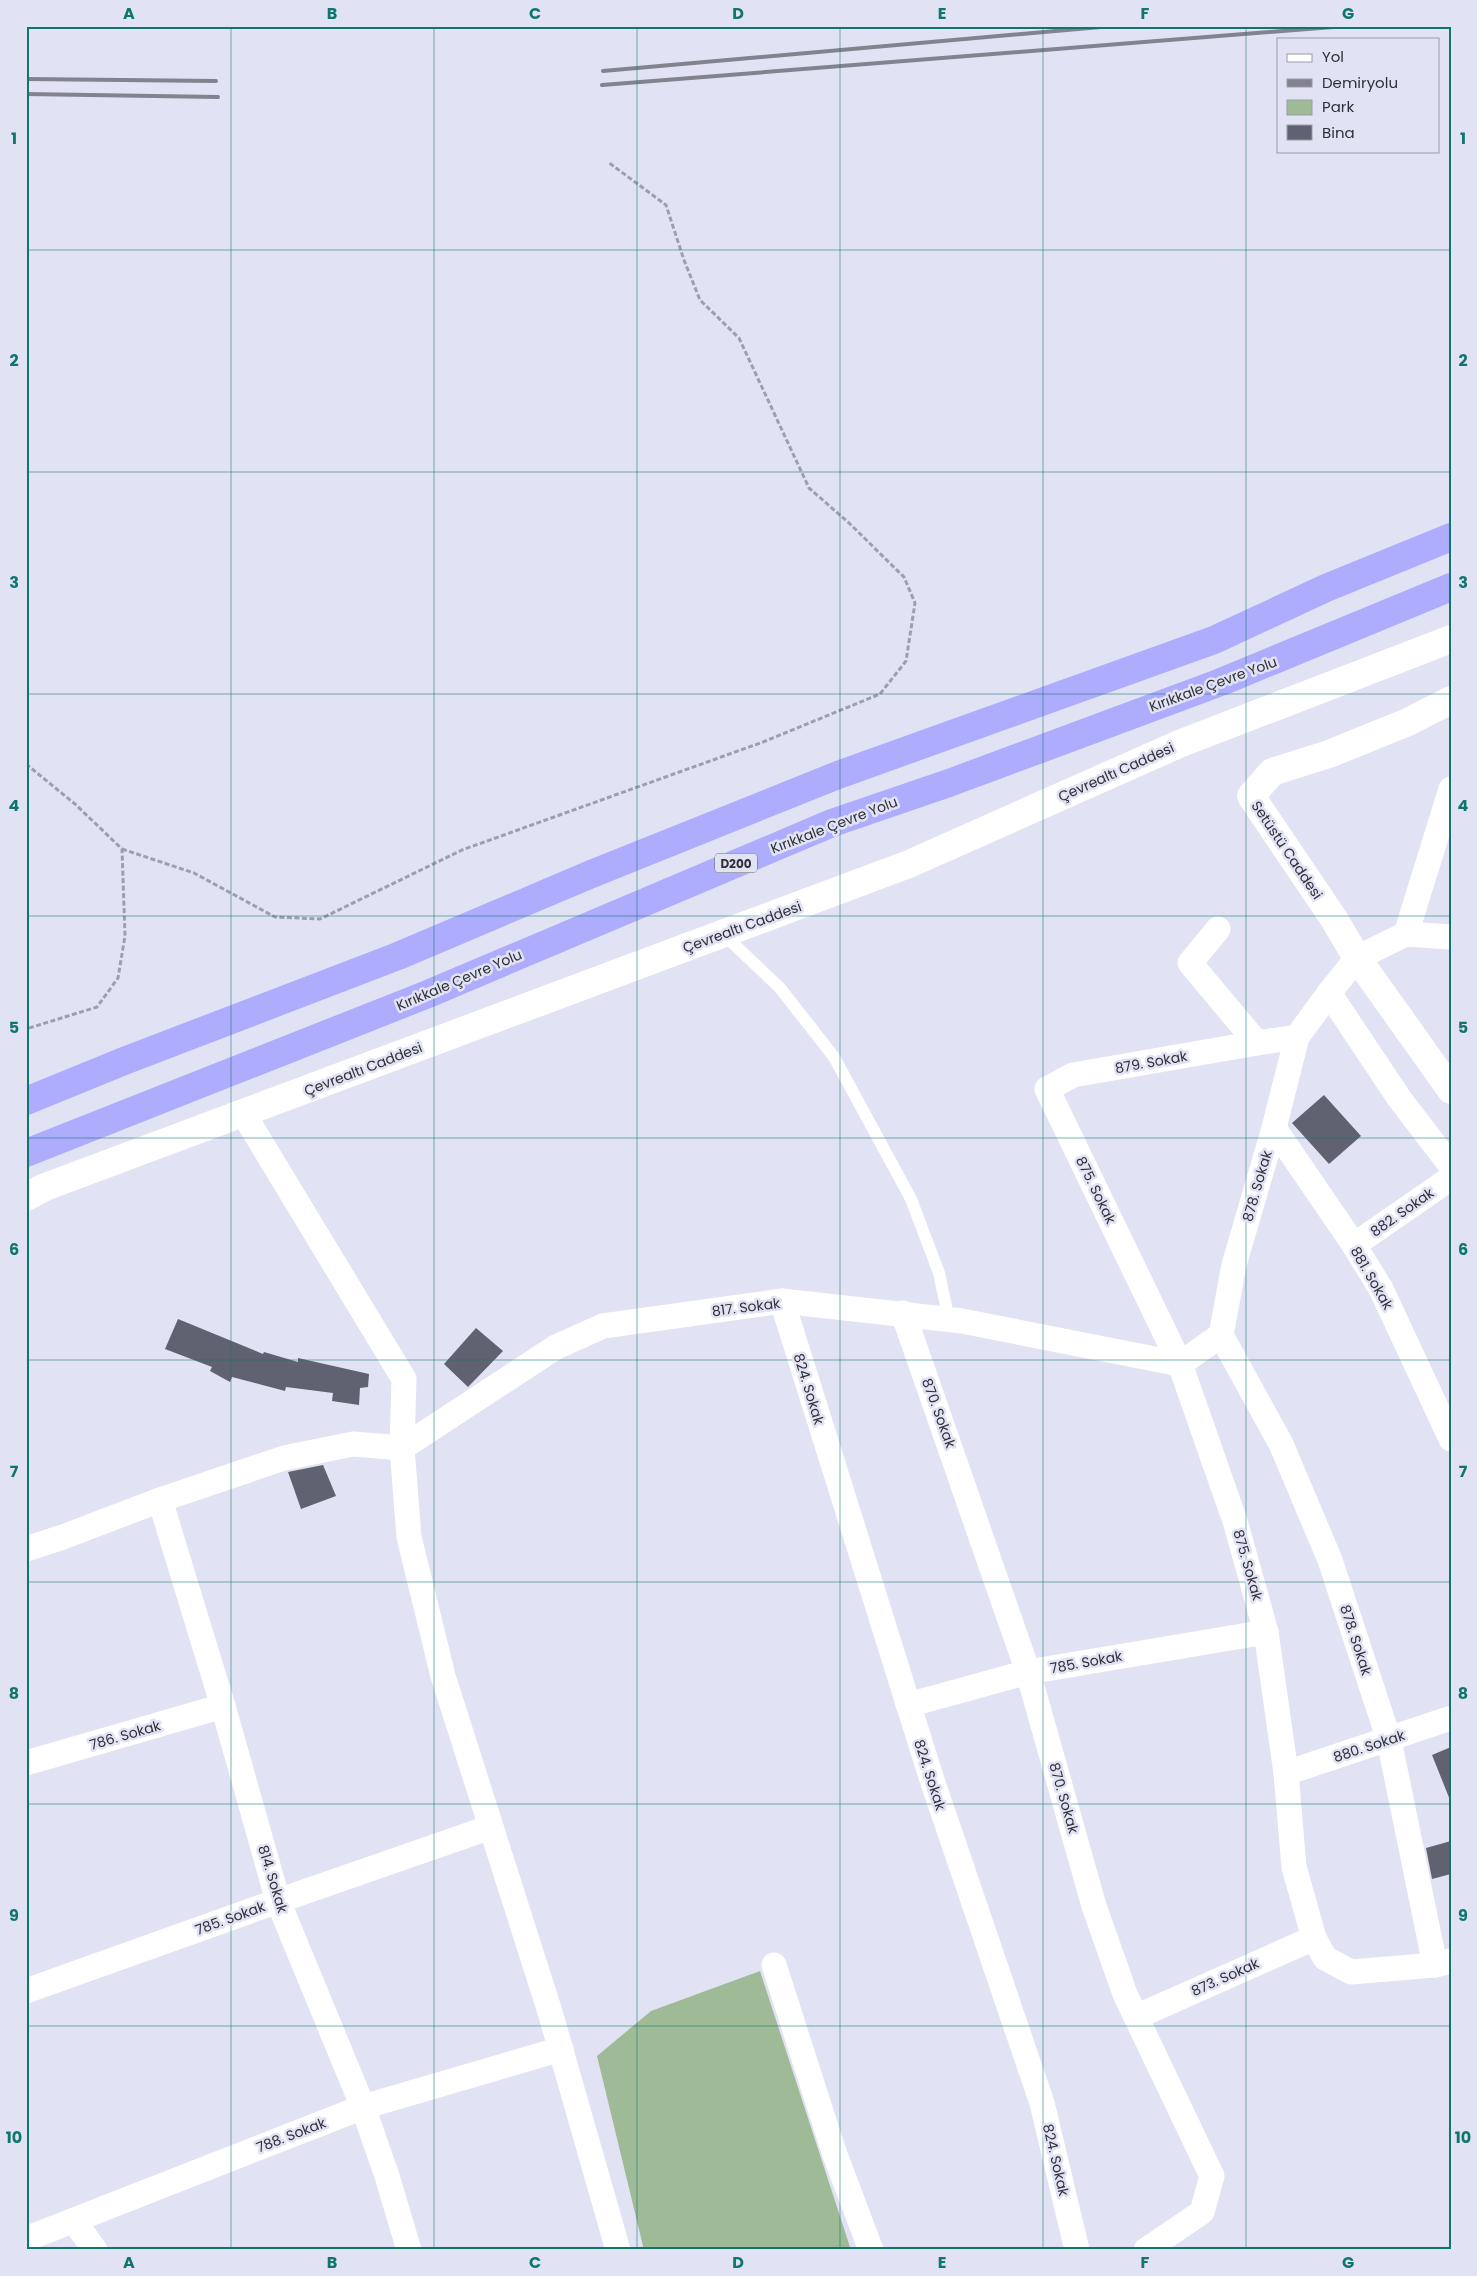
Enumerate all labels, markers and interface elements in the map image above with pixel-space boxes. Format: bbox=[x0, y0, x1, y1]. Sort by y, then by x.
text: A bbox=[123, 2, 135, 25]
text: B bbox=[327, 2, 337, 25]
text: C bbox=[529, 2, 541, 25]
text: D bbox=[732, 2, 744, 25]
text: E bbox=[938, 2, 946, 25]
text: F bbox=[1141, 2, 1150, 25]
text: G bbox=[1342, 2, 1354, 25]
legend bbox=[1277, 38, 1440, 152]
text: Yol bbox=[1322, 46, 1344, 67]
text: Demiryolu bbox=[1322, 72, 1398, 93]
text: Park bbox=[1322, 96, 1354, 117]
text: Bina bbox=[1322, 122, 1355, 143]
text: 1 bbox=[11, 127, 17, 150]
text: 1 bbox=[1460, 127, 1466, 150]
text: 2 bbox=[9, 349, 19, 372]
text: 2 bbox=[1458, 349, 1468, 372]
text: 3 bbox=[9, 571, 19, 594]
text: 3 bbox=[1458, 571, 1468, 594]
street label: Kırıkkale Çevre Yolu bbox=[1146, 652, 1280, 716]
street label: Çevrealtı Caddesi bbox=[1055, 737, 1177, 807]
street label: Kırıkkale Çevre Yolu bbox=[768, 792, 900, 858]
text: 4 bbox=[9, 794, 20, 817]
text: 4 bbox=[1458, 794, 1469, 817]
street label: Setüstü Caddesi bbox=[1247, 797, 1327, 903]
road number: D200 bbox=[715, 854, 757, 872]
street label: Çevrealtı Caddesi bbox=[680, 896, 804, 958]
street label: Kırıkkale Çevre Yolu bbox=[393, 944, 525, 1016]
text: 5 bbox=[9, 1016, 19, 1039]
text: 5 bbox=[1458, 1016, 1468, 1039]
street label: Çevrealtı Caddesi bbox=[301, 1037, 425, 1101]
street label: 879. Sokak bbox=[1113, 1046, 1189, 1078]
street label: 878. Sokak bbox=[1237, 1147, 1277, 1224]
street label: 875. Sokak bbox=[1071, 1153, 1121, 1228]
street label: 882. Sokak bbox=[1366, 1182, 1438, 1241]
text: 6 bbox=[9, 1238, 19, 1261]
text: 6 bbox=[1458, 1238, 1468, 1261]
street label: 881. Sokak bbox=[1346, 1243, 1399, 1314]
street label: 817. Sokak bbox=[711, 1293, 782, 1321]
street label: 824. Sokak bbox=[789, 1351, 830, 1428]
street label: 870. Sokak bbox=[917, 1375, 961, 1451]
text: 7 bbox=[10, 1460, 19, 1483]
text: 7 bbox=[1459, 1460, 1468, 1483]
street label: 875. Sokak bbox=[1228, 1527, 1268, 1604]
street label: 878. Sokak bbox=[1335, 1602, 1377, 1679]
street label: 785. Sokak bbox=[1048, 1646, 1124, 1678]
text: 8 bbox=[9, 1682, 19, 1705]
text: 8 bbox=[1458, 1682, 1468, 1705]
street label: 786. Sokak bbox=[87, 1715, 164, 1755]
street label: 880. Sokak bbox=[1331, 1725, 1408, 1767]
street label: 824. Sokak bbox=[909, 1737, 951, 1814]
street label: 870. Sokak bbox=[1044, 1760, 1084, 1837]
street label: 814. Sokak bbox=[253, 1843, 293, 1916]
street label: 785. Sokak bbox=[192, 1896, 268, 1940]
text: 9 bbox=[9, 1904, 19, 1927]
text: 9 bbox=[1458, 1904, 1468, 1927]
street label: 873. Sokak bbox=[1188, 1953, 1263, 2001]
street label: 788. Sokak bbox=[253, 2112, 329, 2157]
street label: 824. Sokak bbox=[1038, 2122, 1074, 2199]
text: 10 bbox=[6, 2126, 22, 2149]
text: 10 bbox=[1455, 2126, 1471, 2149]
text: A bbox=[123, 2251, 135, 2274]
text: B bbox=[327, 2251, 337, 2274]
text: C bbox=[529, 2251, 541, 2274]
text: D bbox=[732, 2251, 744, 2274]
text: E bbox=[938, 2251, 946, 2274]
text: F bbox=[1141, 2251, 1150, 2274]
text: G bbox=[1342, 2251, 1354, 2274]

